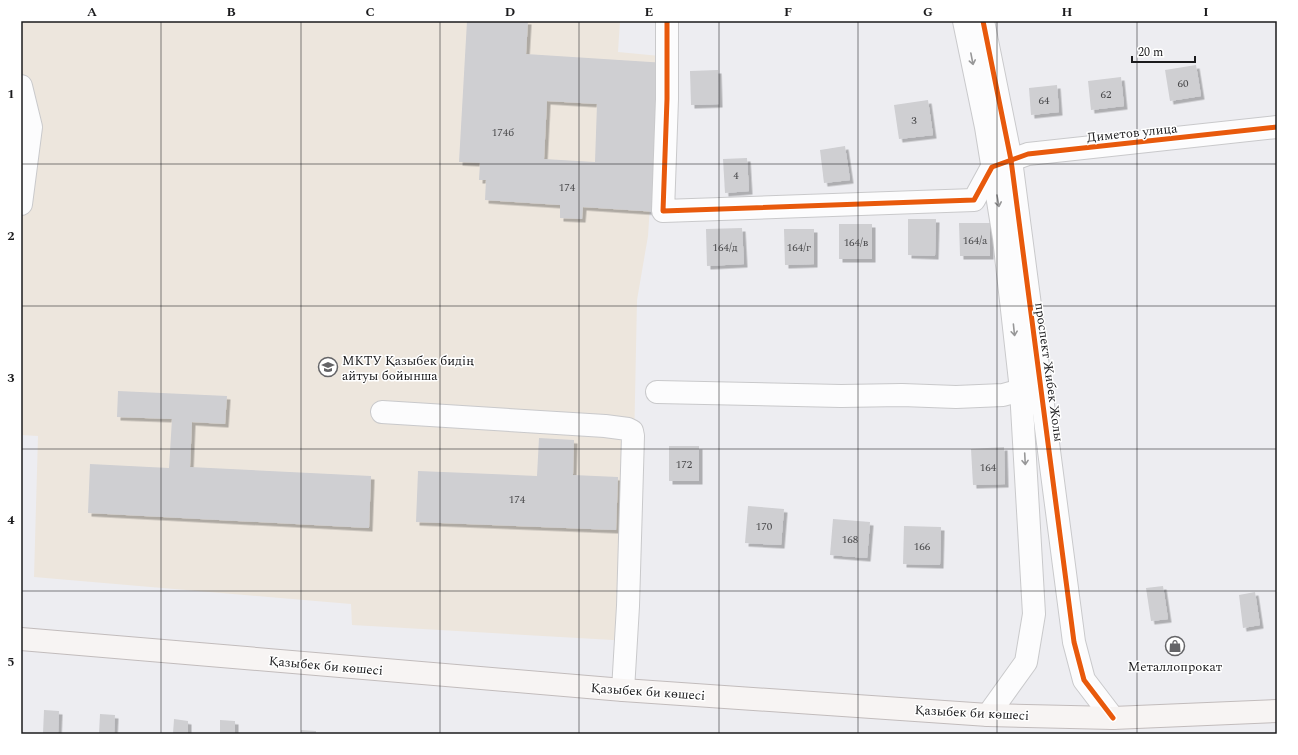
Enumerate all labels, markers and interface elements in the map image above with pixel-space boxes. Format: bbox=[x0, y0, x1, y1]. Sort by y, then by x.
text: A bbox=[87, 2, 97, 22]
text: B bbox=[226, 2, 236, 22]
text: C bbox=[365, 2, 375, 22]
text: D bbox=[505, 2, 515, 22]
text: E bbox=[645, 2, 654, 22]
text: F bbox=[784, 2, 792, 22]
text: G bbox=[923, 2, 933, 22]
text: H bbox=[1062, 2, 1073, 22]
text: I bbox=[1203, 2, 1209, 22]
scale bar bbox=[1132, 38, 1195, 64]
text: 20 m bbox=[1138, 43, 1163, 62]
one-way arrow bbox=[968, 52, 976, 65]
house number: 60 bbox=[1178, 75, 1189, 92]
text: 1 bbox=[7, 84, 15, 104]
house number: 62 bbox=[1101, 86, 1112, 103]
house number: 64 bbox=[1039, 92, 1050, 109]
house number: 3 bbox=[911, 112, 917, 129]
street label: Диметов улица bbox=[1086, 118, 1179, 148]
house number: 174б bbox=[492, 124, 514, 141]
house number: 4 bbox=[733, 167, 739, 184]
house number: 174 bbox=[559, 179, 576, 196]
one-way arrow bbox=[994, 194, 1002, 207]
text: 2 bbox=[7, 226, 15, 246]
house number: 164/а bbox=[963, 232, 988, 249]
house number: 164/в bbox=[844, 234, 869, 251]
house number: 164/д bbox=[712, 239, 738, 256]
house number: 164/г bbox=[787, 239, 811, 256]
street label: проспект Жибек Жолы bbox=[1029, 301, 1069, 443]
one-way arrow bbox=[1010, 323, 1018, 336]
place label: МКТУ Қазыбек бидің айтуы бойынша bbox=[342, 351, 474, 386]
school or university icon: МКТУ Қазыбек бидің айтуы бойынша bbox=[317, 356, 339, 378]
text: 3 bbox=[7, 368, 15, 388]
one-way arrow bbox=[1021, 452, 1028, 465]
house number: 172 bbox=[676, 456, 693, 473]
house number: 164 bbox=[980, 459, 997, 476]
house number: 174 bbox=[509, 491, 526, 508]
text: 4 bbox=[7, 510, 15, 530]
house number: 170 bbox=[756, 518, 773, 535]
house number: 168 bbox=[842, 531, 859, 548]
house number: 166 bbox=[914, 538, 931, 555]
shop icon: Металлопрокат bbox=[1164, 635, 1186, 657]
street label: Қазыбек би көшесі bbox=[268, 651, 384, 681]
text: 5 bbox=[7, 652, 15, 672]
place label: Металлопрокат bbox=[1128, 657, 1222, 677]
street label: Қазыбек би көшесі bbox=[590, 678, 706, 706]
street label: Қазыбек би көшесі bbox=[914, 700, 1030, 726]

